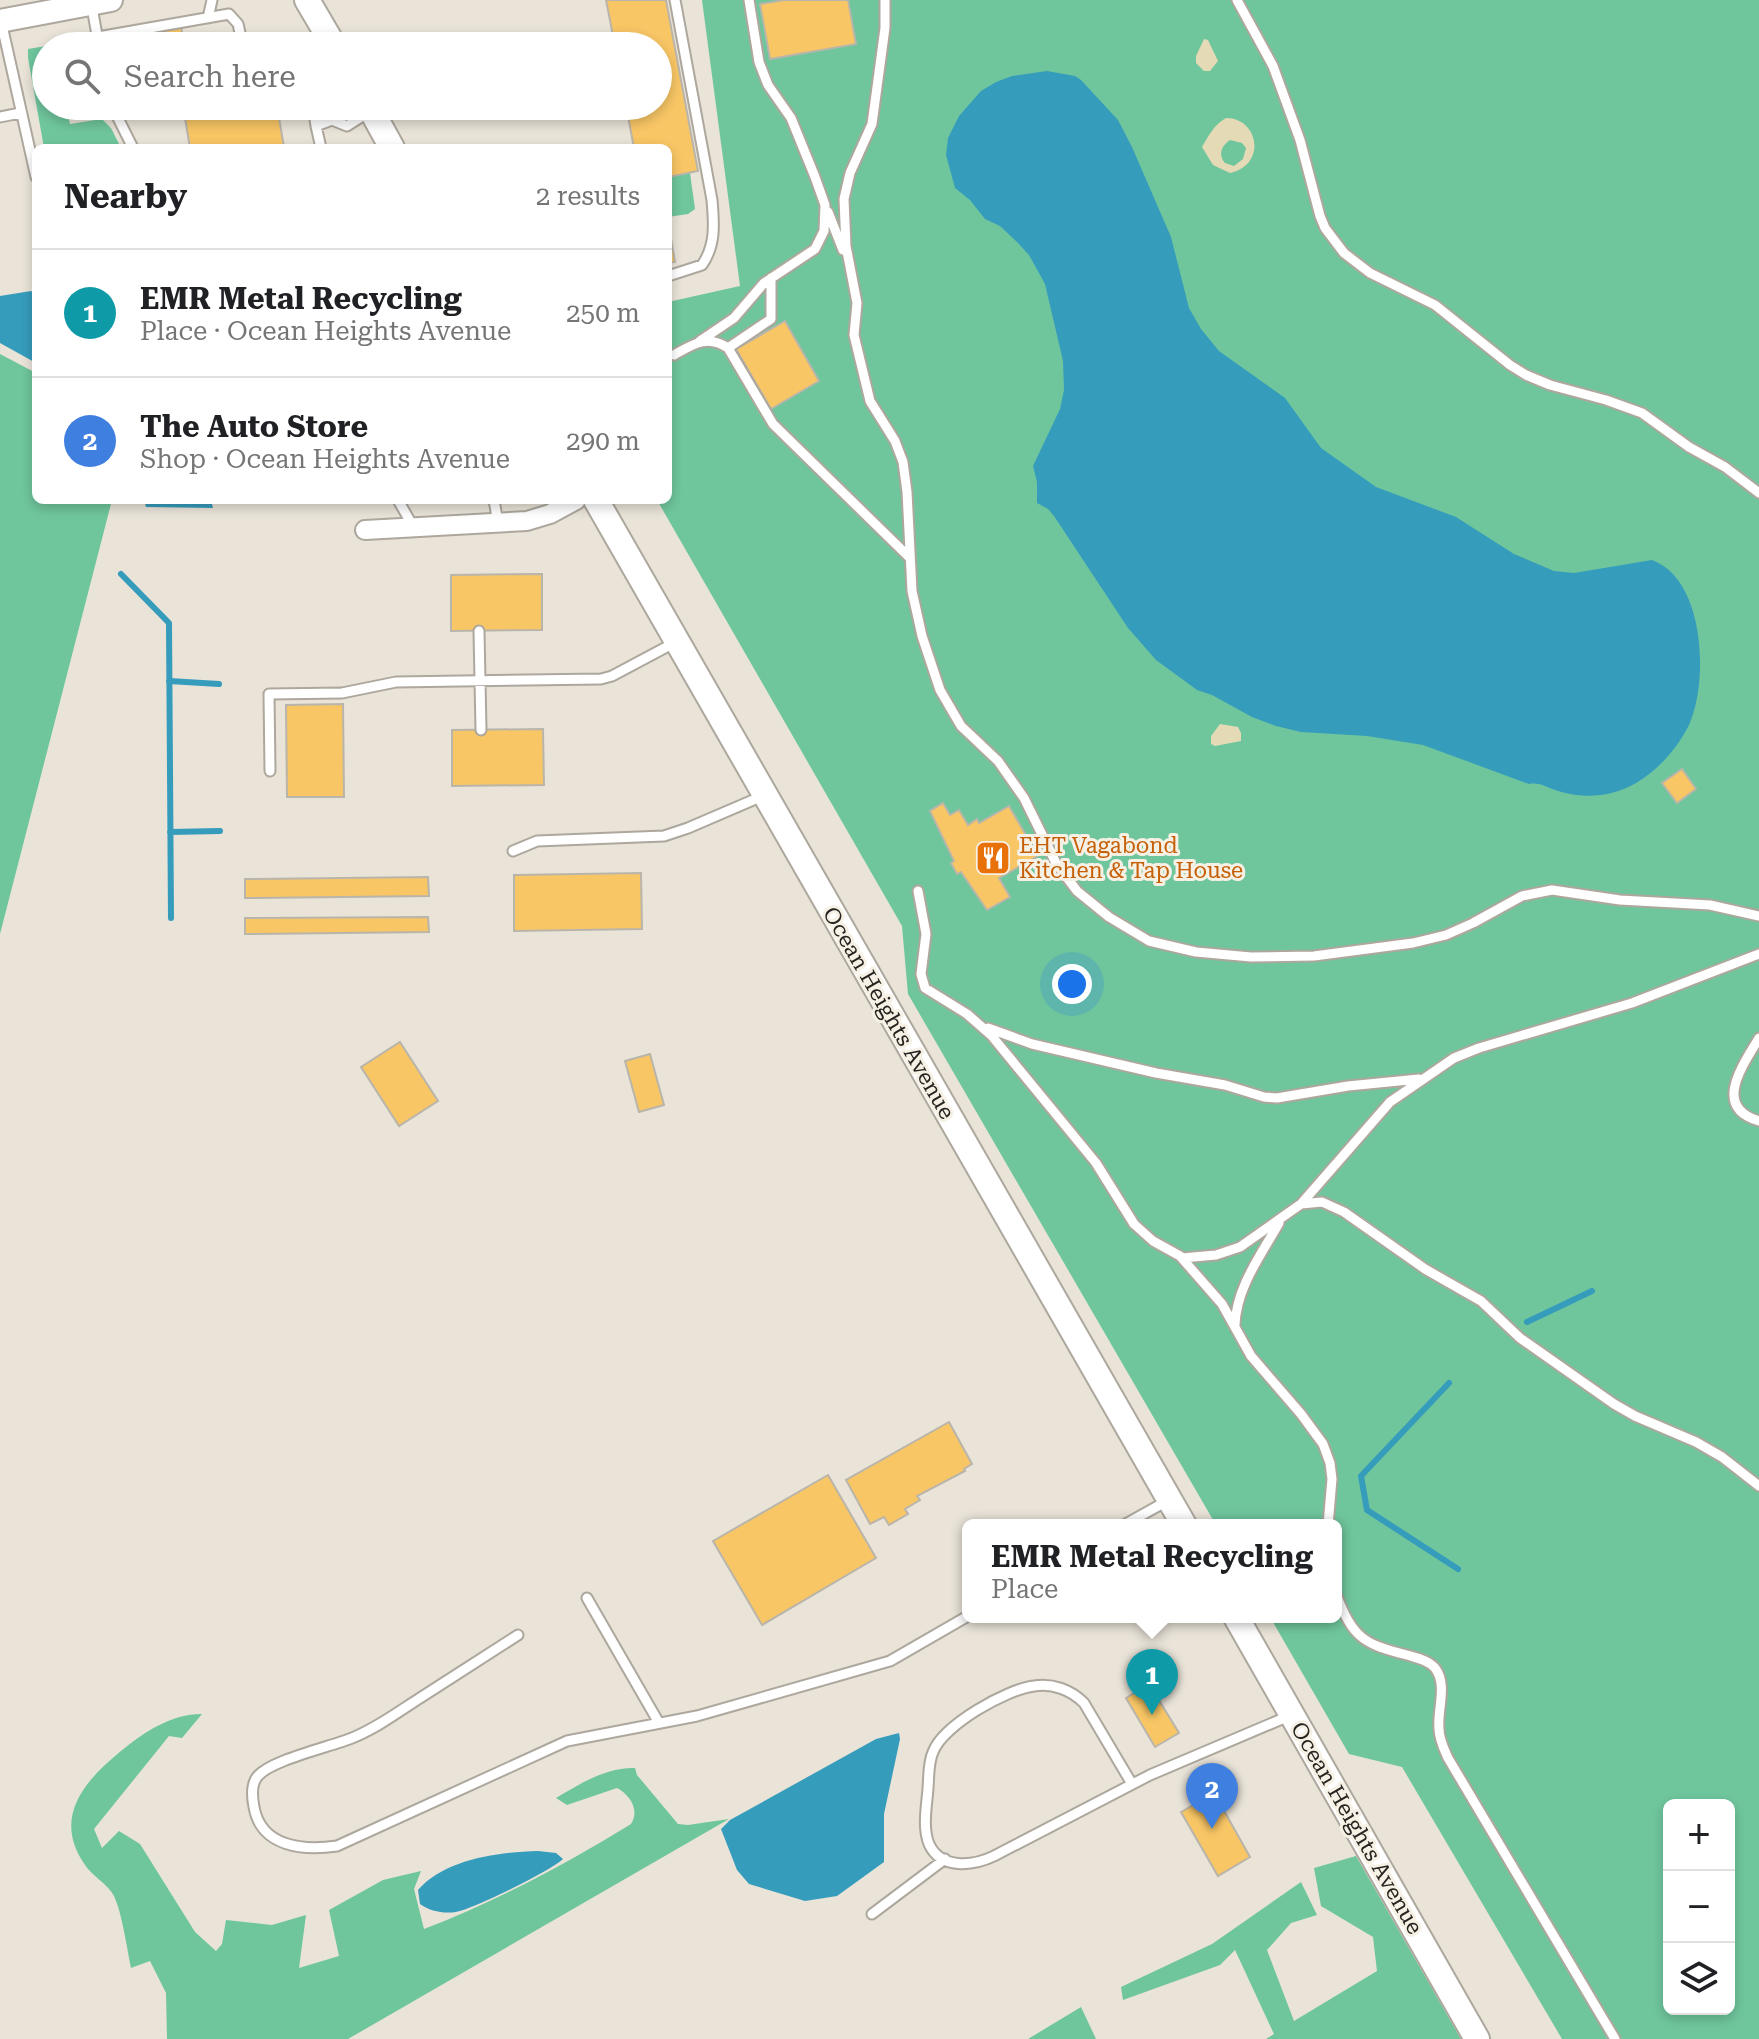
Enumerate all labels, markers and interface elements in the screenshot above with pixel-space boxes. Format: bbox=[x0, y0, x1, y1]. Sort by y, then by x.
search box bbox=[32, 32, 672, 120]
icon: search bbox=[60, 54, 104, 98]
text: Search here bbox=[124, 59, 296, 94]
text: Nearby bbox=[64, 176, 187, 216]
text: 2 results bbox=[536, 181, 640, 211]
text: EMR Metal Recycling bbox=[140, 281, 462, 316]
text: 1 bbox=[83, 298, 97, 328]
text: 250 m bbox=[566, 298, 640, 328]
text: Place · Ocean Heights Avenue bbox=[140, 316, 511, 346]
text: The Auto Store bbox=[140, 409, 368, 444]
text: 2 bbox=[83, 426, 97, 456]
text: 290 m bbox=[566, 426, 640, 456]
text: Shop · Ocean Heights Avenue bbox=[140, 444, 510, 474]
place label: EHT Vagabond Kitchen & Tap House bbox=[1019, 833, 1243, 883]
restaurant icon: EHT Vagabond Kitchen & Tap House bbox=[974, 839, 1012, 877]
street label: Ocean Heights Avenue bbox=[818, 903, 960, 1123]
your location bbox=[1052, 964, 1092, 1004]
popup bbox=[962, 1519, 1342, 1623]
text: EMR Metal Recycling bbox=[991, 1539, 1313, 1574]
text: Place bbox=[991, 1574, 1058, 1604]
pin: 1 bbox=[1126, 1649, 1178, 1715]
street label: Ocean Heights Avenue bbox=[1286, 1718, 1428, 1938]
pin: 2 bbox=[1186, 1763, 1238, 1829]
map controls bbox=[1663, 1799, 1735, 2015]
button: + bbox=[1663, 1799, 1735, 1871]
button: − bbox=[1663, 1871, 1735, 1943]
button: layers bbox=[1663, 1943, 1735, 2015]

